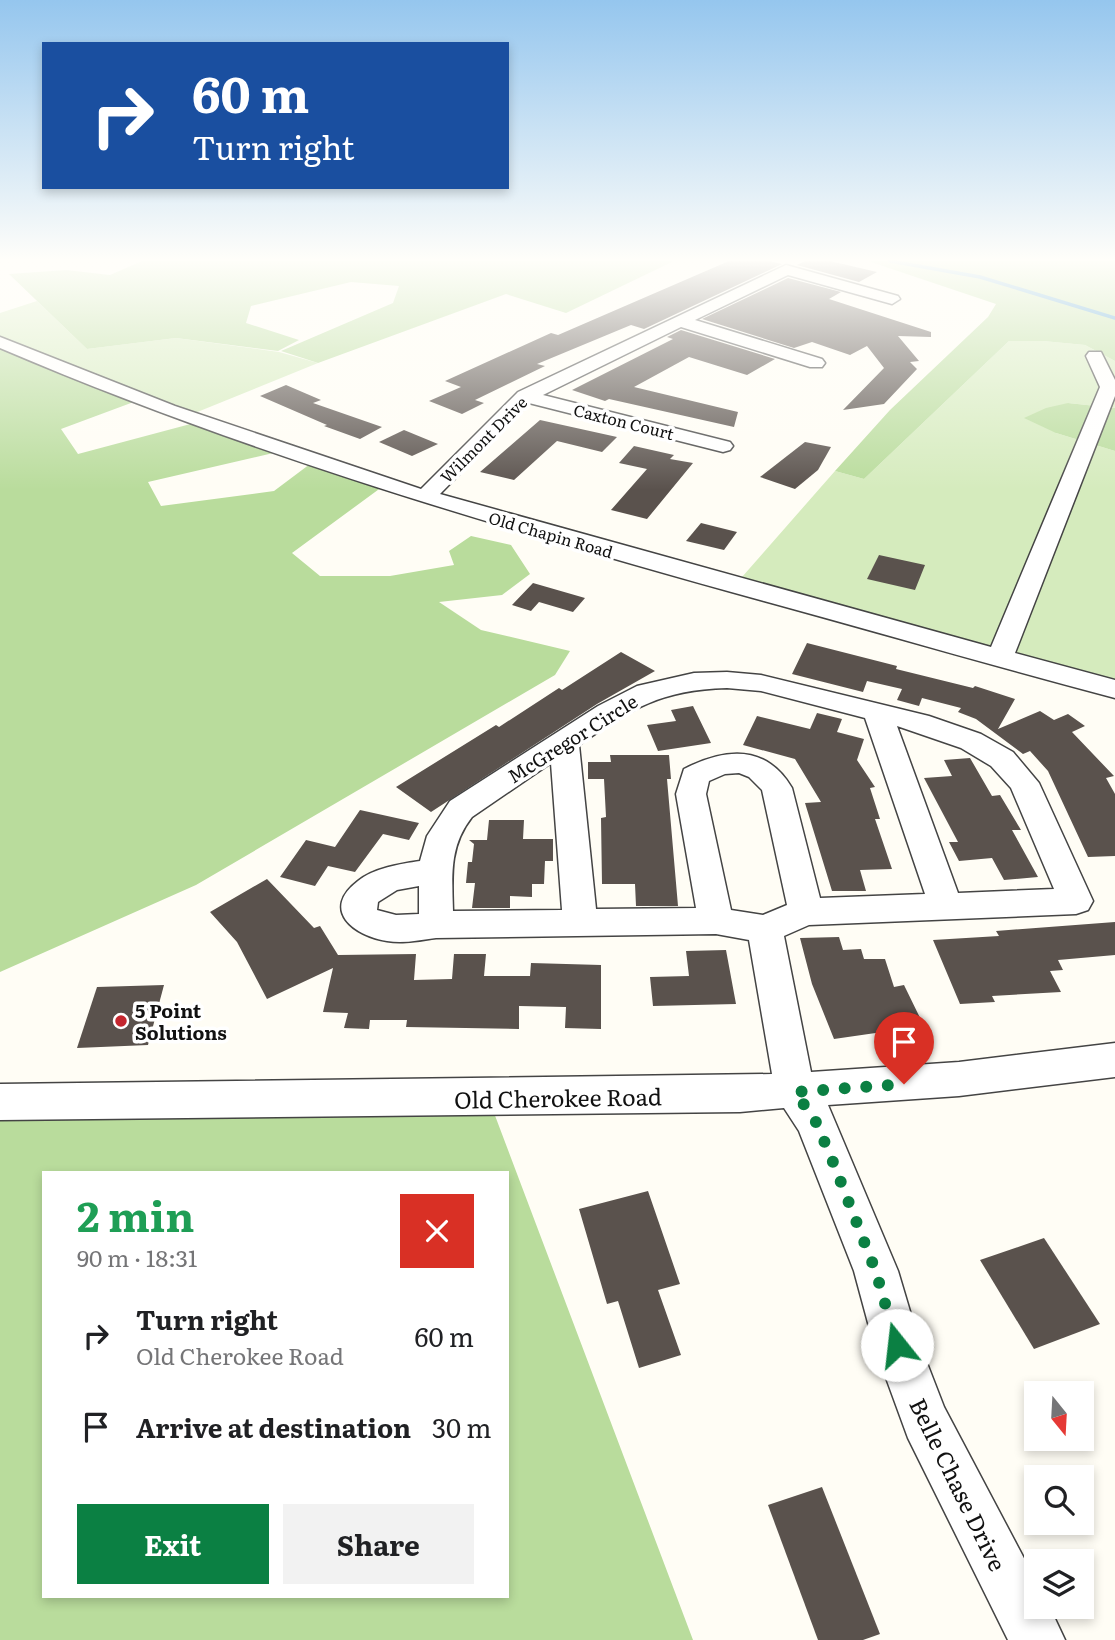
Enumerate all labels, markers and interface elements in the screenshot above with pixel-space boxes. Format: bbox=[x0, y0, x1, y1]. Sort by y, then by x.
text: 60 m bbox=[192, 55, 309, 128]
icon: right bbox=[77, 70, 168, 161]
text: Turn right bbox=[192, 122, 354, 170]
street label: Wilmont Drive bbox=[434, 390, 532, 488]
street label: Caxton Court bbox=[571, 397, 677, 445]
street label: Old Chapin Road bbox=[486, 505, 616, 563]
street label: McGregor Circle bbox=[501, 687, 643, 789]
place label: 5 Point Solutions bbox=[135, 996, 227, 1046]
pin bbox=[874, 1012, 934, 1084]
marker: 5 Point Solutions bbox=[113, 1013, 129, 1029]
icon: arrive bbox=[885, 1023, 923, 1061]
street label: Old Cherokee Road bbox=[454, 1078, 662, 1116]
text: 2 min bbox=[77, 1183, 194, 1245]
button: close bbox=[400, 1194, 474, 1268]
text: 90 m · 18:31 bbox=[77, 1240, 197, 1274]
text: Turn right bbox=[136, 1299, 278, 1338]
position arrow bbox=[860, 1308, 934, 1382]
text: 60 m bbox=[415, 1316, 474, 1355]
icon: right bbox=[77, 1317, 115, 1355]
text: Old Cherokee Road bbox=[136, 1338, 344, 1372]
north arrow bbox=[1024, 1381, 1094, 1451]
map controls bbox=[1024, 1381, 1094, 1619]
street label: Belle Chase Drive bbox=[902, 1392, 1016, 1576]
text: Arrive at destination bbox=[136, 1407, 411, 1446]
text: 30 m bbox=[432, 1407, 492, 1446]
icon: arrive bbox=[77, 1408, 115, 1446]
button: search bbox=[1024, 1465, 1094, 1535]
button: Exit bbox=[77, 1504, 269, 1584]
button: Share bbox=[283, 1504, 474, 1584]
button: layers bbox=[1024, 1549, 1094, 1619]

